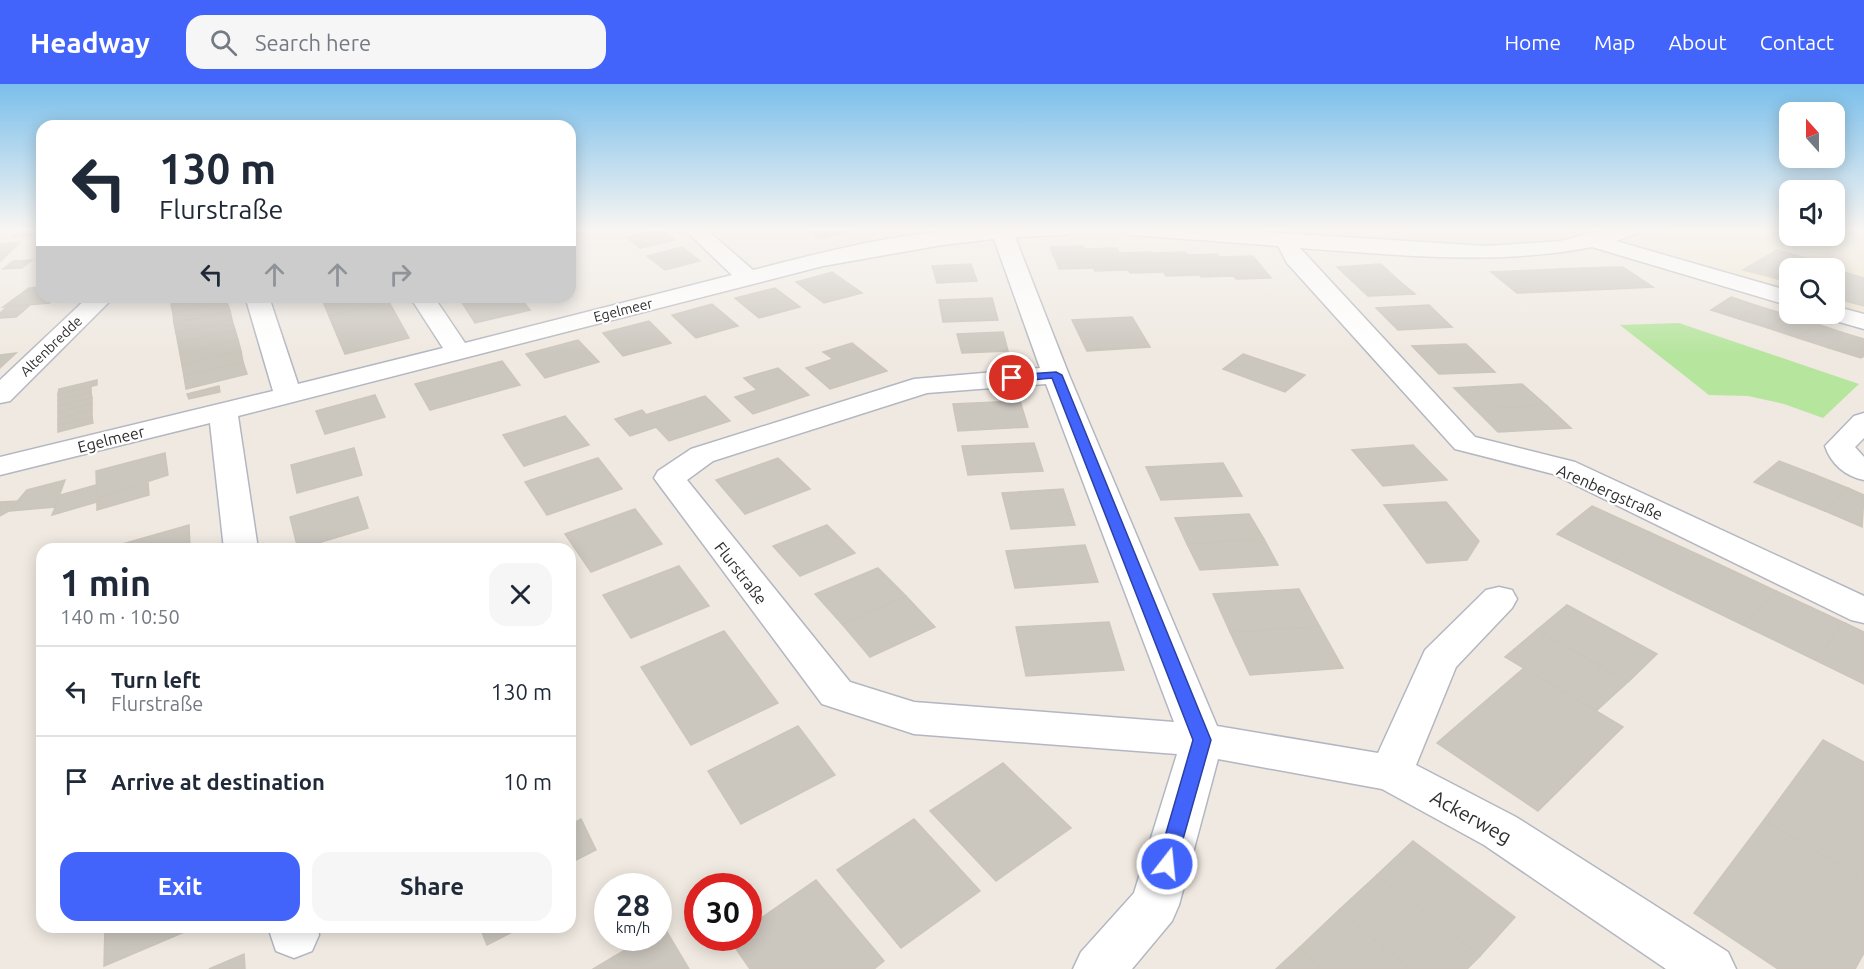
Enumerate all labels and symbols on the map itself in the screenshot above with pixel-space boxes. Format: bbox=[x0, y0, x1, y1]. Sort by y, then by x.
north arrow bbox=[1779, 102, 1845, 168]
street label: Egelmeer bbox=[592, 295, 655, 325]
street label: Altenbredde bbox=[17, 313, 85, 379]
pin bbox=[986, 352, 1037, 403]
street label: Egelmeer bbox=[76, 422, 146, 456]
street label: Arenbergstraße bbox=[1554, 461, 1666, 523]
street label: Flurstraße bbox=[711, 538, 771, 608]
street label: Ackerweg bbox=[1427, 785, 1516, 848]
position arrow bbox=[1135, 832, 1199, 896]
speed limit sign: 30 bbox=[684, 873, 762, 951]

